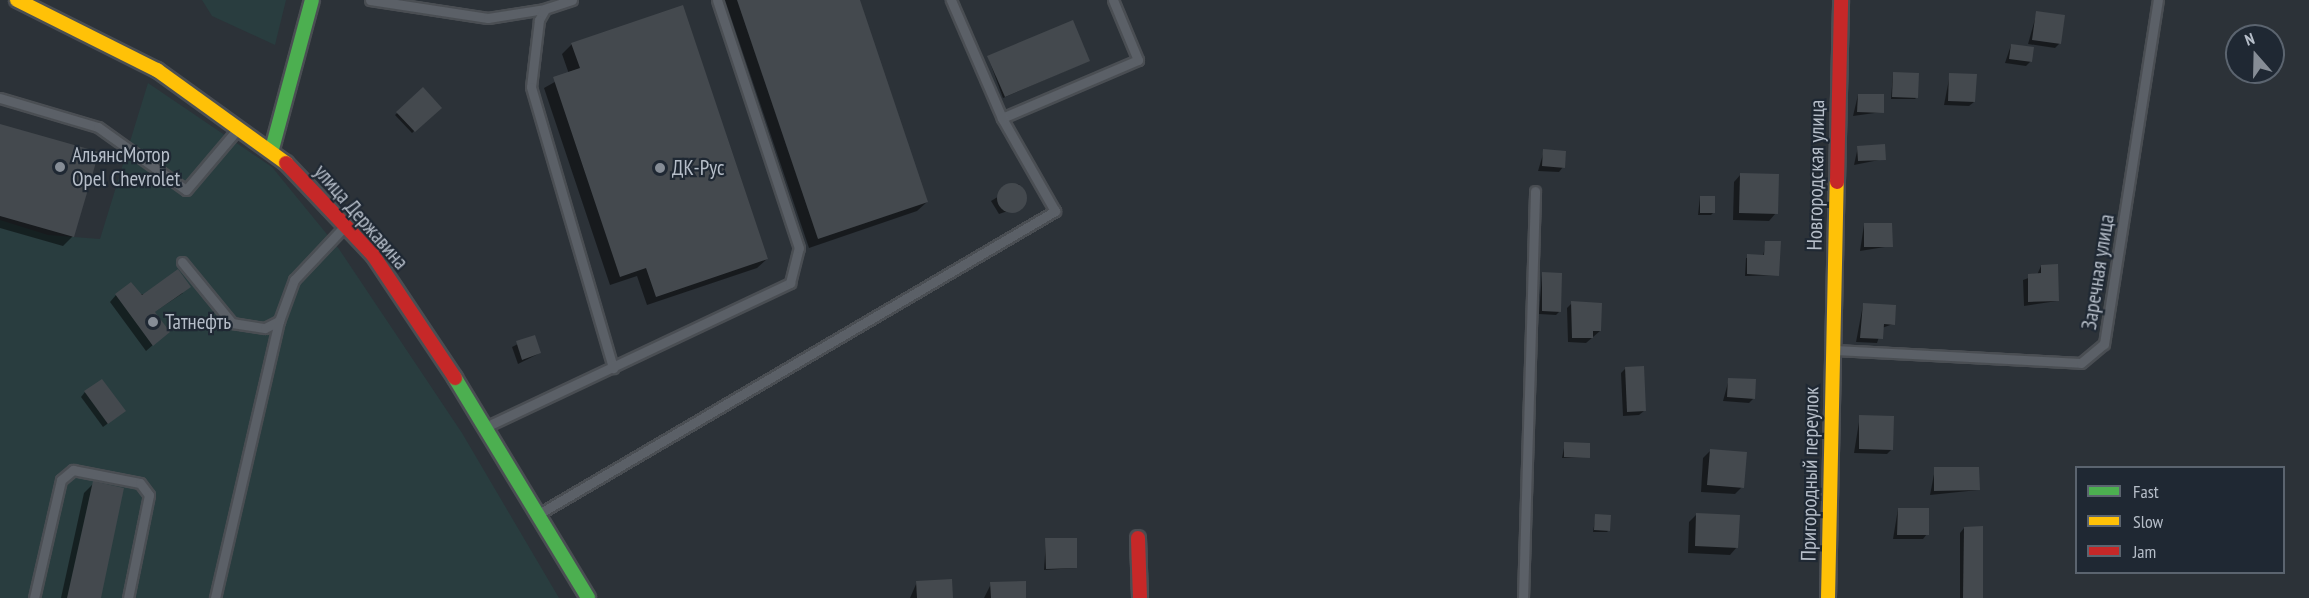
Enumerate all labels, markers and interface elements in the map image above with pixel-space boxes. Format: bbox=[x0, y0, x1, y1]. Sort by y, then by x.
north arrow bbox=[2225, 24, 2285, 84]
text: N bbox=[2242, 28, 2257, 50]
street label: Новгородская улица bbox=[1802, 99, 1830, 251]
place label: АльянсМотор Opel Chevrolet bbox=[72, 142, 180, 192]
place label: ДК-Рус bbox=[672, 155, 724, 181]
street label: улица Державина bbox=[308, 159, 414, 275]
marker: АльянсМотор Opel Chevrolet bbox=[53, 160, 67, 174]
marker: ДК-Рус bbox=[653, 161, 667, 175]
street label: Заречная улица bbox=[2076, 212, 2120, 332]
place label: Татнефть bbox=[165, 309, 231, 335]
marker: Татнефть bbox=[146, 315, 160, 329]
street label: Пригородный переулок bbox=[1796, 387, 1824, 561]
legend bbox=[2075, 466, 2285, 574]
text: Fast bbox=[2133, 480, 2159, 503]
text: Slow bbox=[2133, 510, 2163, 533]
text: Jam bbox=[2133, 540, 2156, 563]

